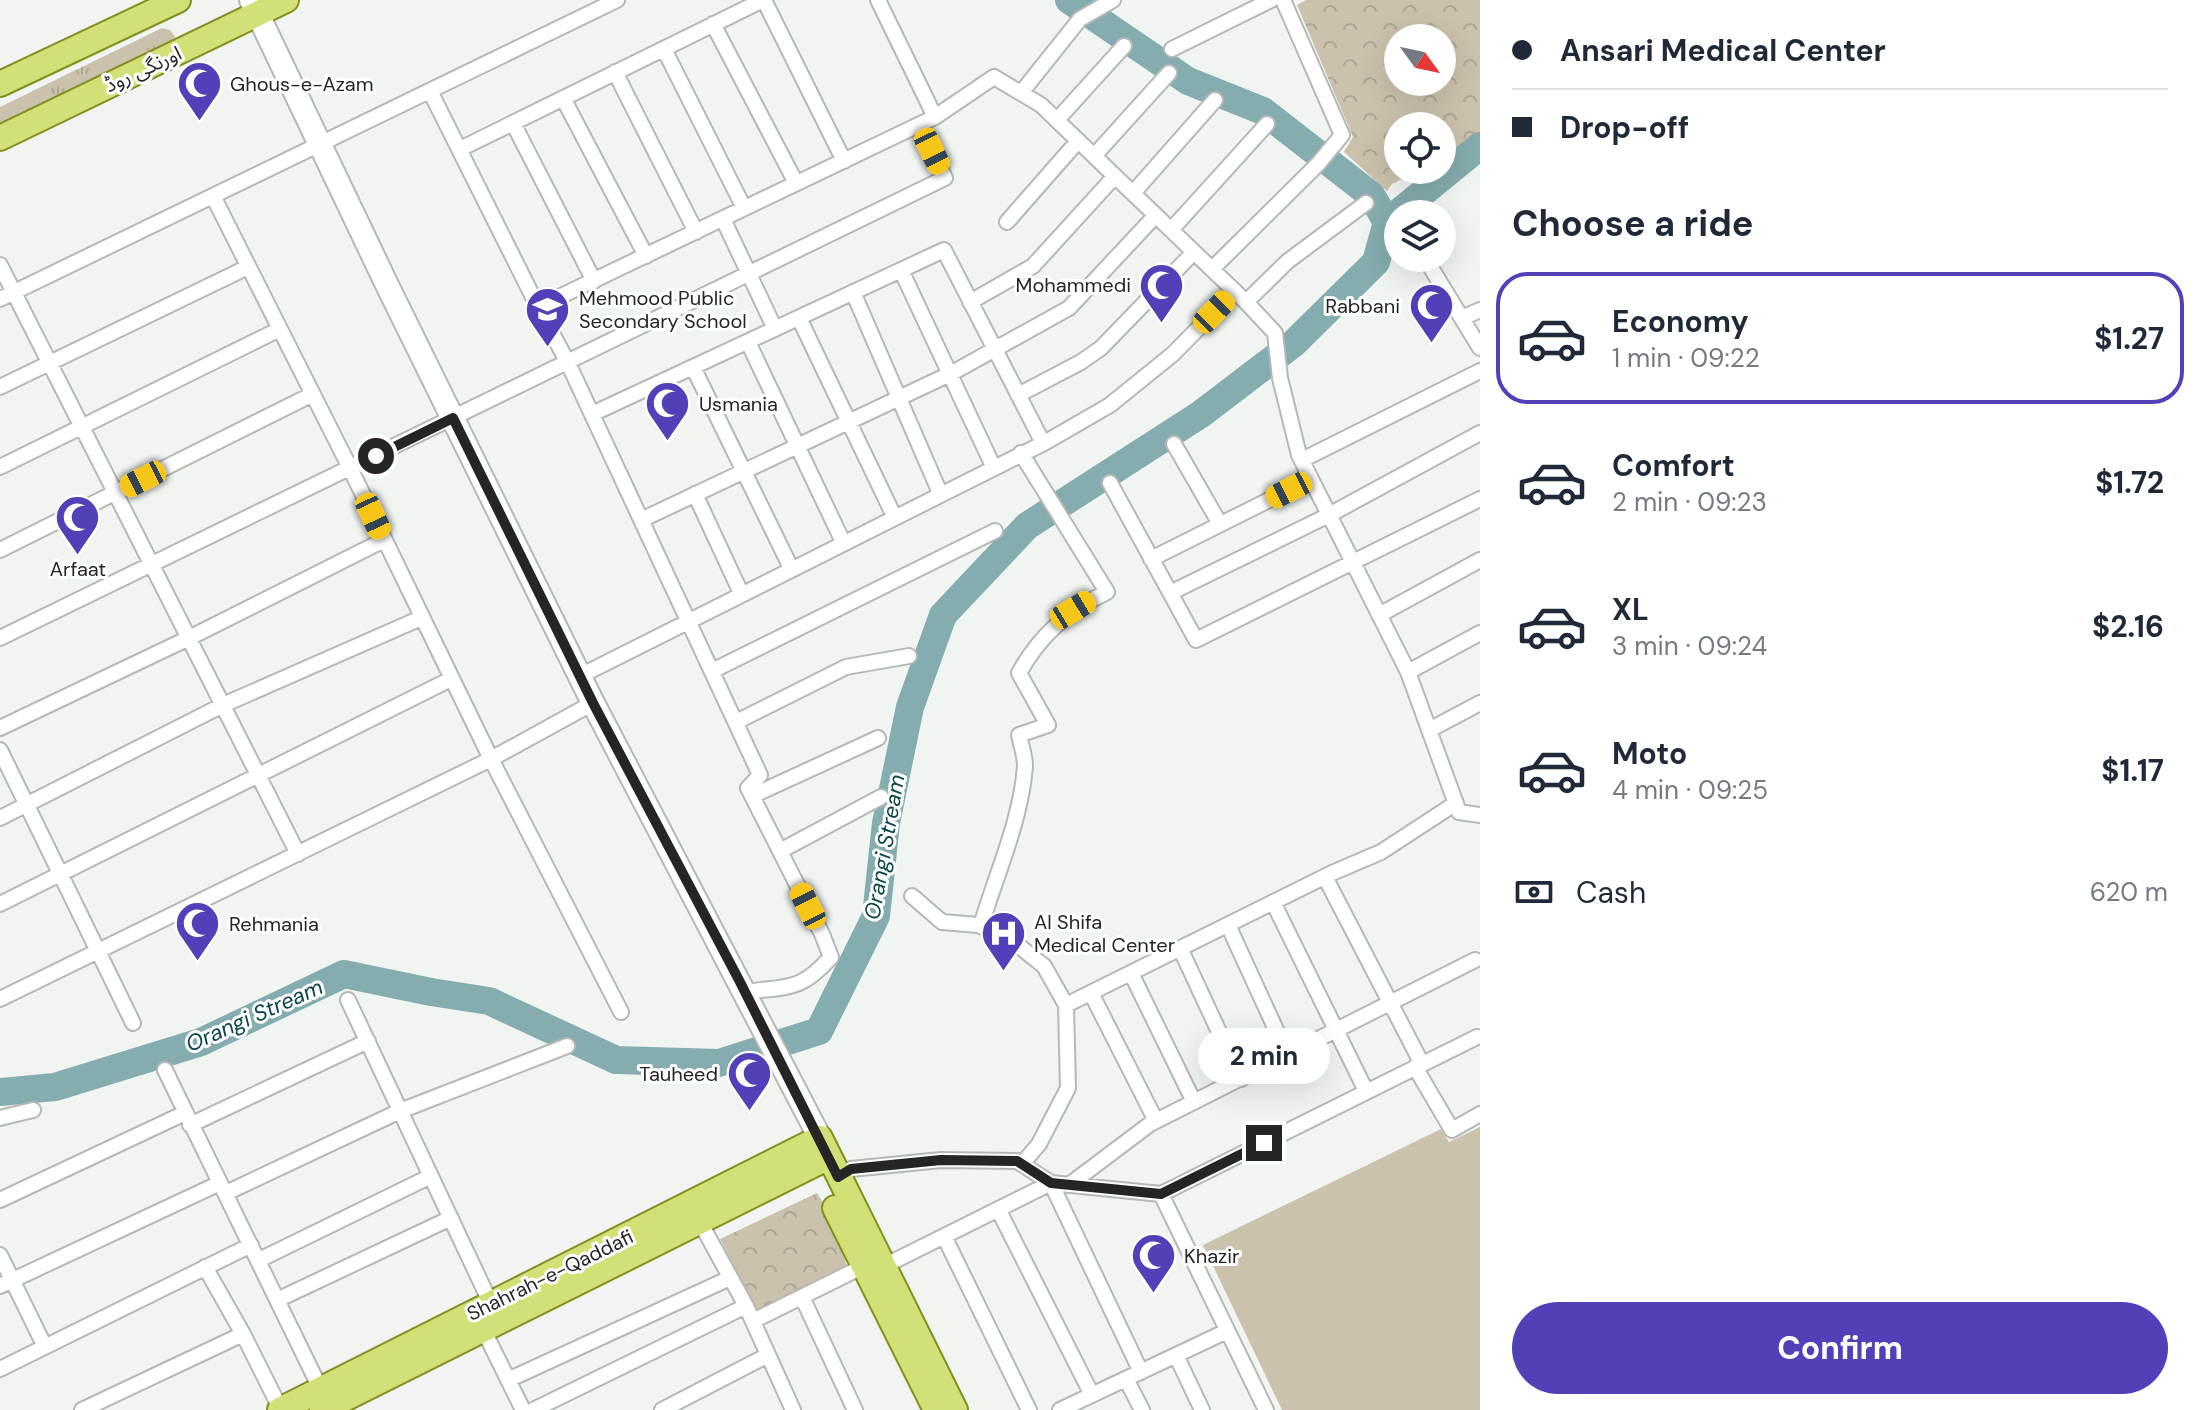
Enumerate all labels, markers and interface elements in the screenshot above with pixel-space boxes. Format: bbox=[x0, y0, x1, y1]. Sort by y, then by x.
north arrow bbox=[1384, 24, 1456, 96]
map controls bbox=[1384, 24, 1456, 272]
text: Ansari Medical Center bbox=[1560, 31, 1886, 70]
street label: اورنگی روڈ bbox=[100, 40, 186, 98]
mosque icon: Ghous-e-Azam bbox=[175, 60, 223, 123]
place label: Ghous-e-Azam bbox=[230, 71, 374, 97]
text: Drop-off bbox=[1560, 108, 1689, 147]
button: locate bbox=[1384, 112, 1456, 184]
car bbox=[911, 124, 953, 178]
button: layers bbox=[1384, 200, 1456, 272]
text: Choose a ride bbox=[1512, 200, 1753, 247]
mosque icon: Mohammedi bbox=[1138, 261, 1186, 324]
place label: Mohammedi bbox=[1016, 272, 1131, 298]
mosque icon: Rabbani bbox=[1407, 282, 1455, 345]
place label: Mehmood Public Secondary School bbox=[579, 285, 747, 334]
school or university icon: Mehmood Public Secondary School bbox=[524, 286, 572, 349]
car bbox=[1189, 286, 1239, 338]
place label: Rabbani bbox=[1325, 293, 1400, 319]
icon: car bbox=[1516, 302, 1588, 374]
text: Economy bbox=[1612, 302, 1749, 341]
text: $1.27 bbox=[2094, 319, 2164, 358]
text: 1 min · 09:22 bbox=[1612, 341, 1760, 375]
mosque icon: Usmania bbox=[644, 380, 692, 443]
place label: Usmania bbox=[699, 391, 778, 417]
route start bbox=[358, 438, 394, 474]
icon: car bbox=[1516, 446, 1588, 518]
text: Comfort bbox=[1612, 446, 1735, 485]
car bbox=[116, 457, 170, 501]
text: $1.72 bbox=[2095, 463, 2164, 502]
car bbox=[1262, 468, 1316, 512]
text: 2 min · 09:23 bbox=[1612, 485, 1767, 519]
car bbox=[352, 489, 394, 543]
mosque icon: Arfaat bbox=[54, 493, 102, 556]
place label: Arfaat bbox=[50, 556, 106, 582]
car bbox=[1046, 587, 1100, 633]
icon: car bbox=[1516, 590, 1588, 662]
text: XL bbox=[1612, 590, 1649, 629]
text: $2.16 bbox=[2092, 607, 2164, 646]
text: 3 min · 09:24 bbox=[1612, 629, 1767, 663]
icon: car bbox=[1516, 734, 1588, 806]
text: Moto bbox=[1612, 734, 1687, 773]
text: $1.17 bbox=[2101, 751, 2164, 790]
water label: Orangi Stream bbox=[857, 772, 912, 922]
text: 4 min · 09:25 bbox=[1612, 773, 1768, 807]
icon: cash bbox=[1512, 870, 1556, 914]
text: Cash bbox=[1576, 873, 1646, 912]
text: 620 m bbox=[2090, 875, 2168, 909]
car bbox=[786, 879, 830, 933]
mosque icon: Rehmania bbox=[174, 900, 222, 963]
hospital icon: Al Shifa Medical Center bbox=[979, 909, 1027, 972]
place label: Al Shifa Medical Center bbox=[1034, 909, 1175, 958]
place label: Rehmania bbox=[229, 911, 319, 937]
water label: Orangi Stream bbox=[181, 972, 327, 1059]
callout: 2 min bbox=[1198, 1027, 1330, 1083]
text: 2 min bbox=[1230, 1039, 1298, 1073]
mosque icon: Tauheed bbox=[725, 1050, 773, 1113]
place label: Tauheed bbox=[639, 1061, 718, 1087]
route end bbox=[1246, 1125, 1282, 1161]
street label: Shahrah-e-Qaddafi bbox=[463, 1223, 637, 1327]
mosque icon: Khazir bbox=[1129, 1232, 1177, 1295]
place label: Khazir bbox=[1184, 1243, 1239, 1269]
button: Confirm bbox=[1512, 1302, 2168, 1394]

